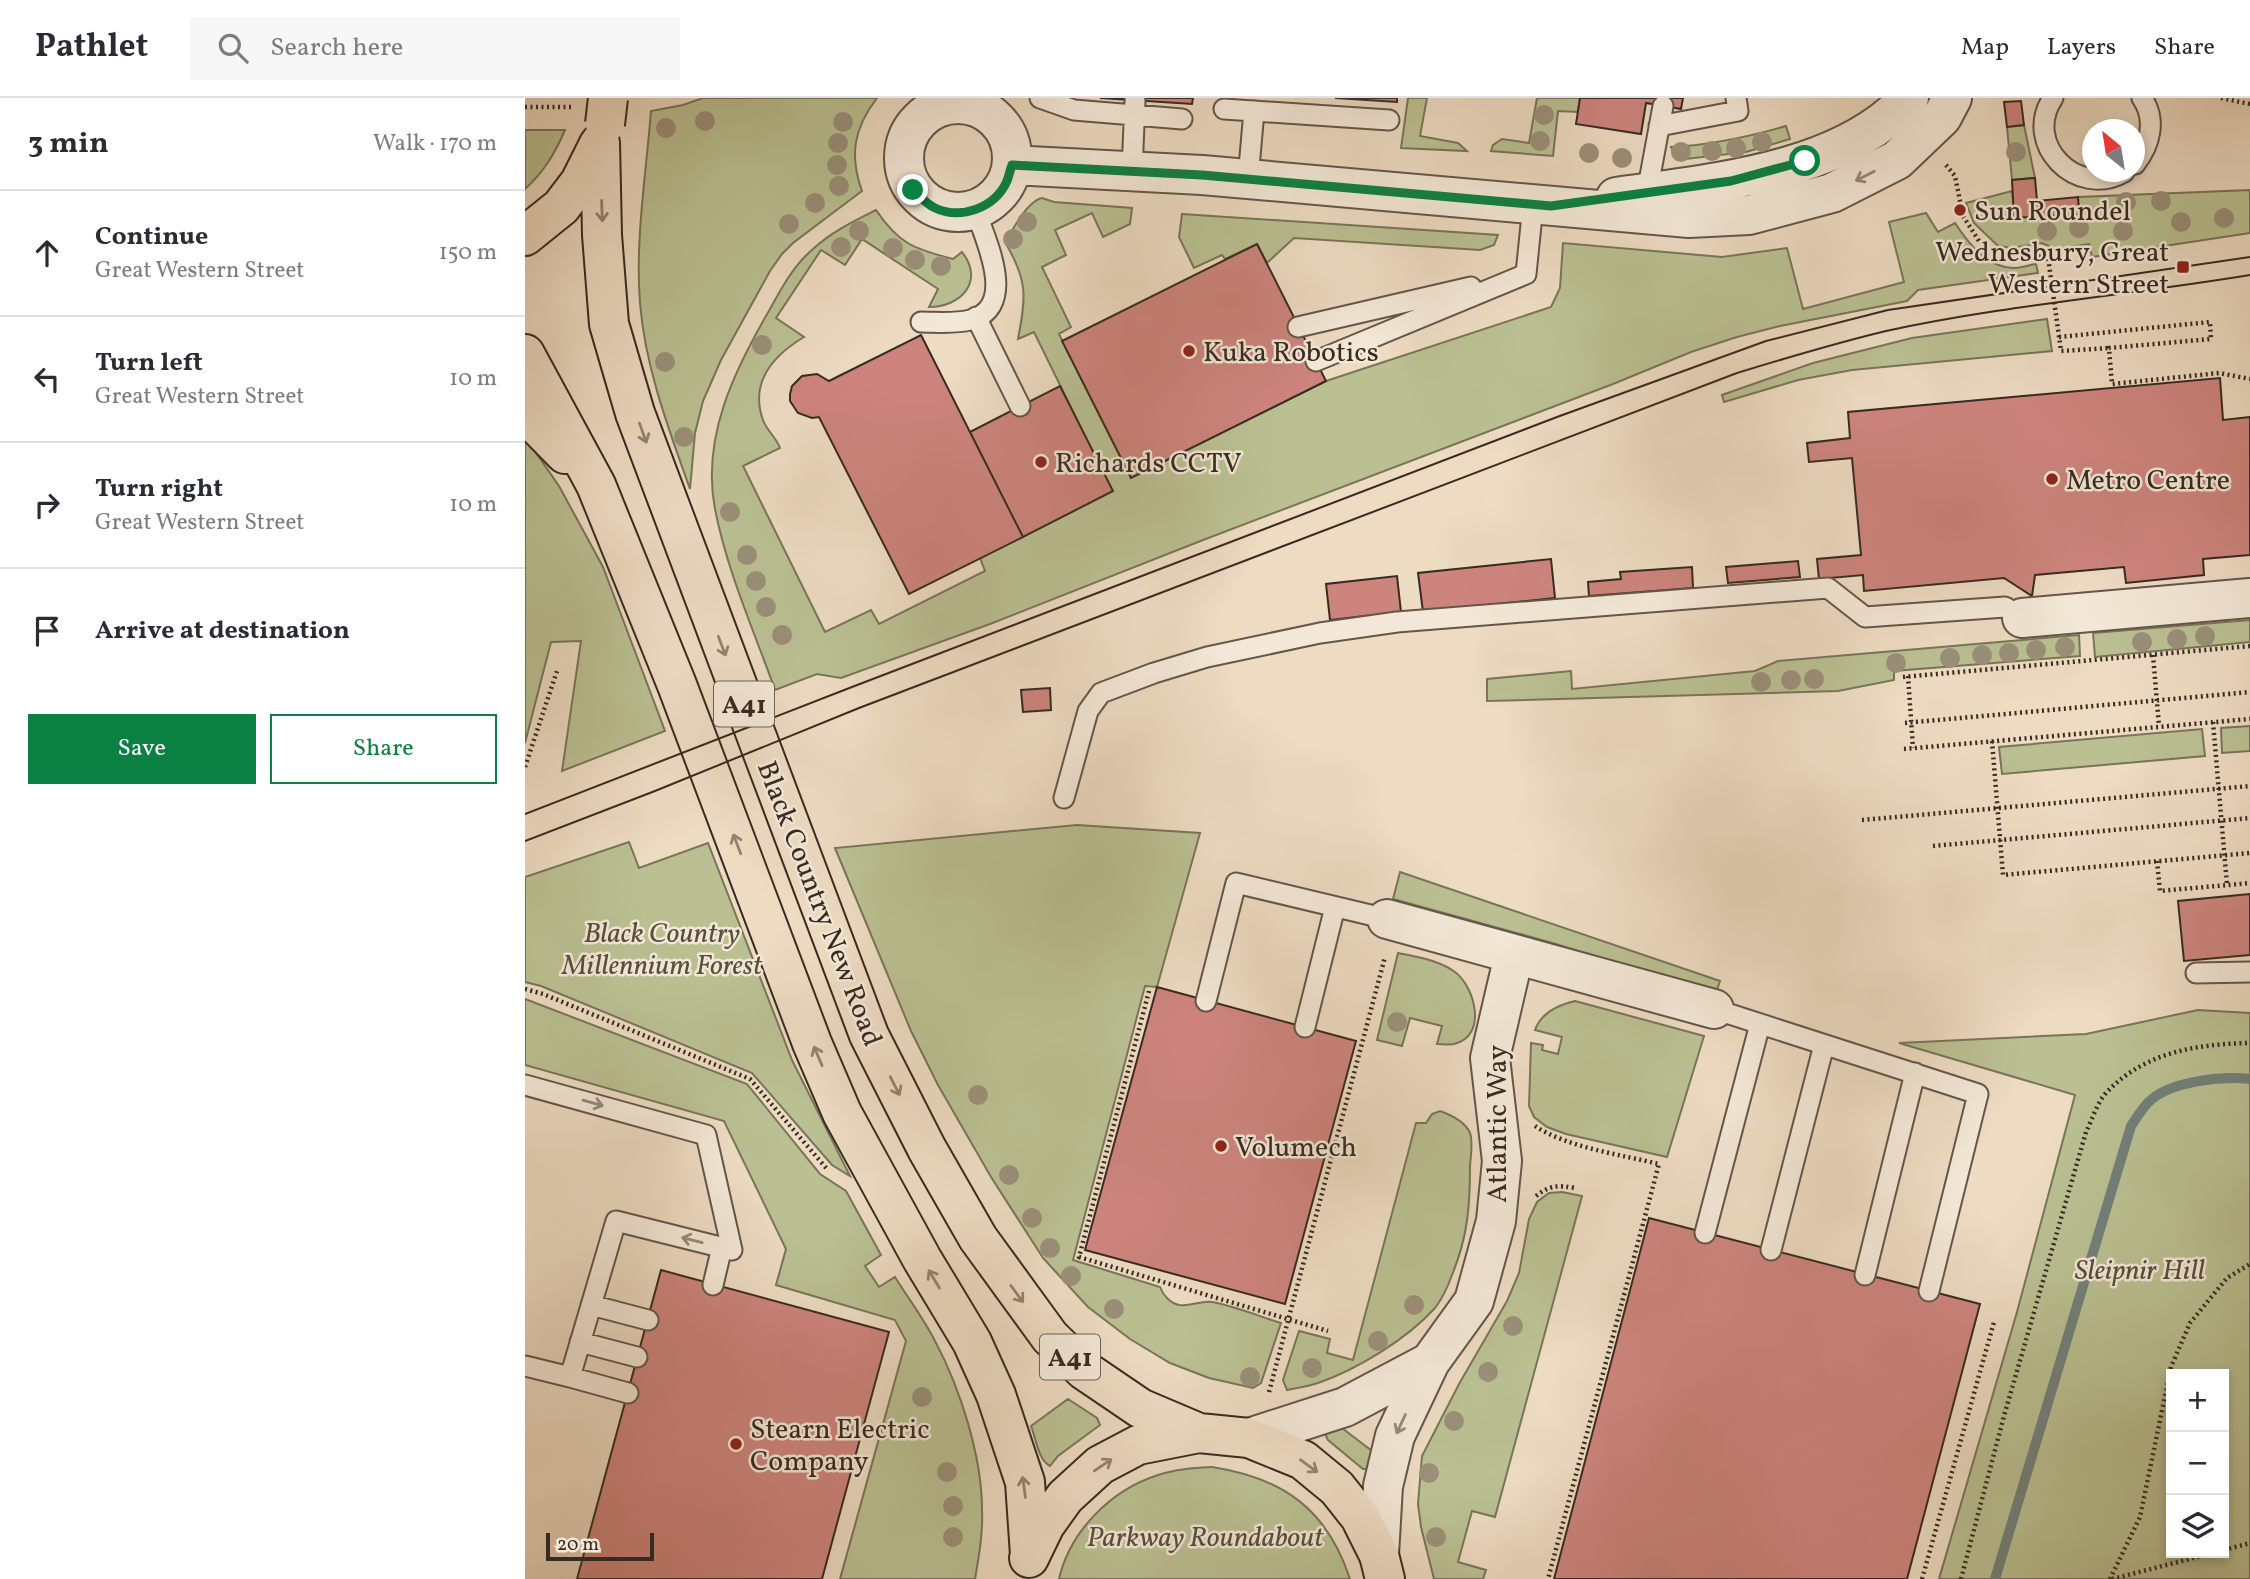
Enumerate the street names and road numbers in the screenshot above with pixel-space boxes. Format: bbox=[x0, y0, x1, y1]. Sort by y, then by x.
road number: A41 bbox=[714, 682, 774, 726]
street label: Black Country New Road bbox=[746, 755, 891, 1052]
street label: Atlantic Way bbox=[1479, 1045, 1518, 1203]
road number: A41 bbox=[1040, 1334, 1100, 1380]

